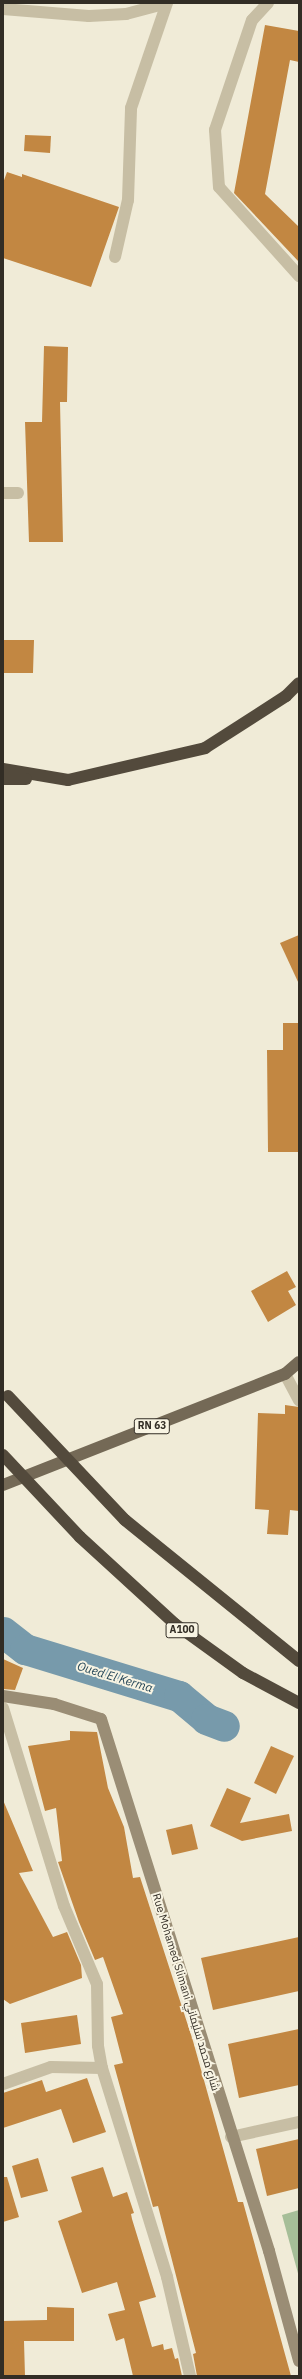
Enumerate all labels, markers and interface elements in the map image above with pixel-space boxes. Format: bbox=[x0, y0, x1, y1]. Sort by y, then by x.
road number: RN 63 bbox=[133, 1418, 171, 1434]
road number: A100 bbox=[165, 1622, 199, 1638]
water label: Oued El Kerma bbox=[76, 1659, 154, 1695]
street label: Rue Mohamed Slimani شارع محمد سليماني bbox=[150, 1892, 222, 2092]

